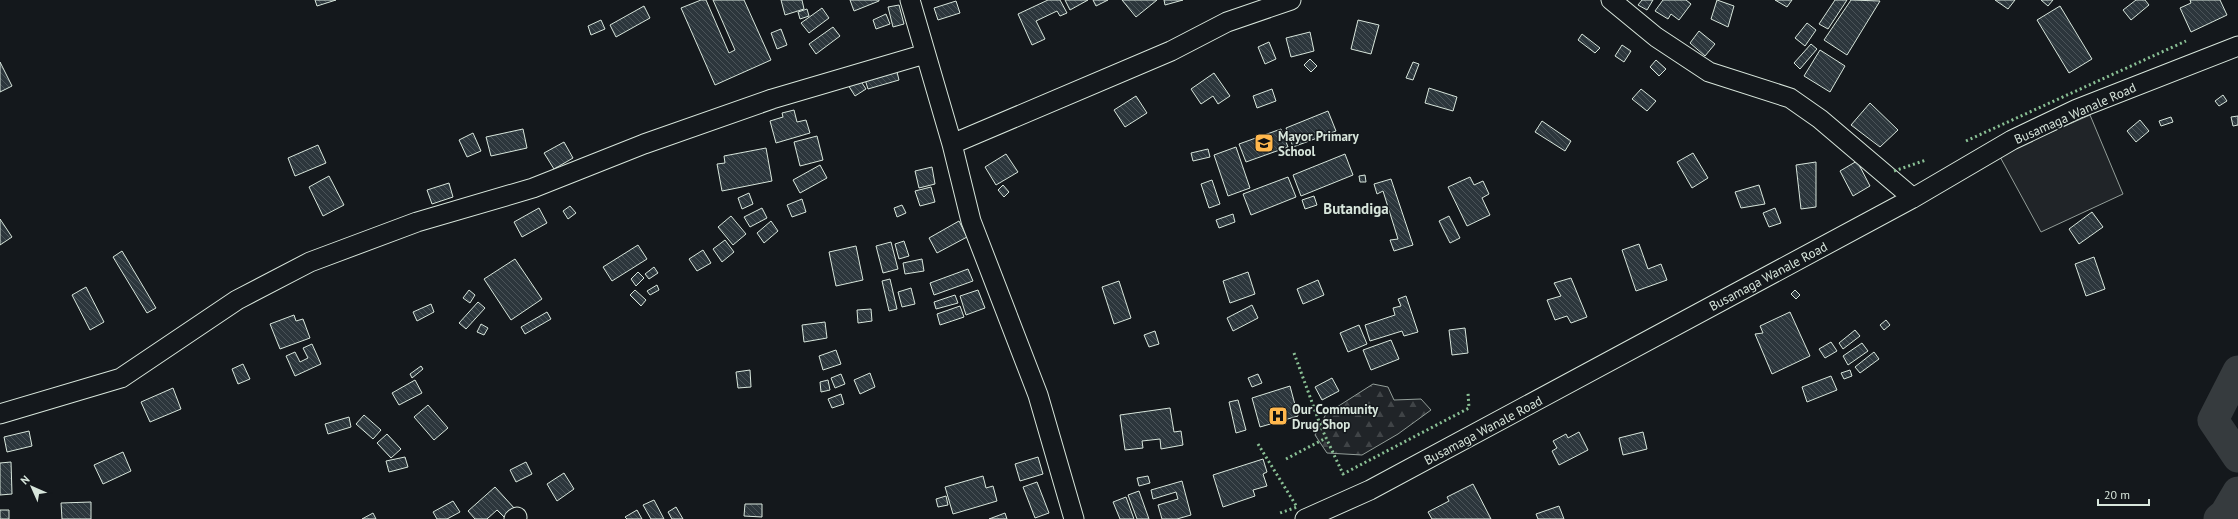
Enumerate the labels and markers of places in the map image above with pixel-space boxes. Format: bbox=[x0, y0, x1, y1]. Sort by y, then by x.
place label: Mayor Primary School bbox=[1278, 128, 1359, 160]
school or university icon: Mayor Primary School bbox=[1253, 132, 1275, 154]
place label: Our Community Drug Shop bbox=[1292, 401, 1379, 433]
hospital icon: Our Community Drug Shop bbox=[1267, 405, 1289, 427]

